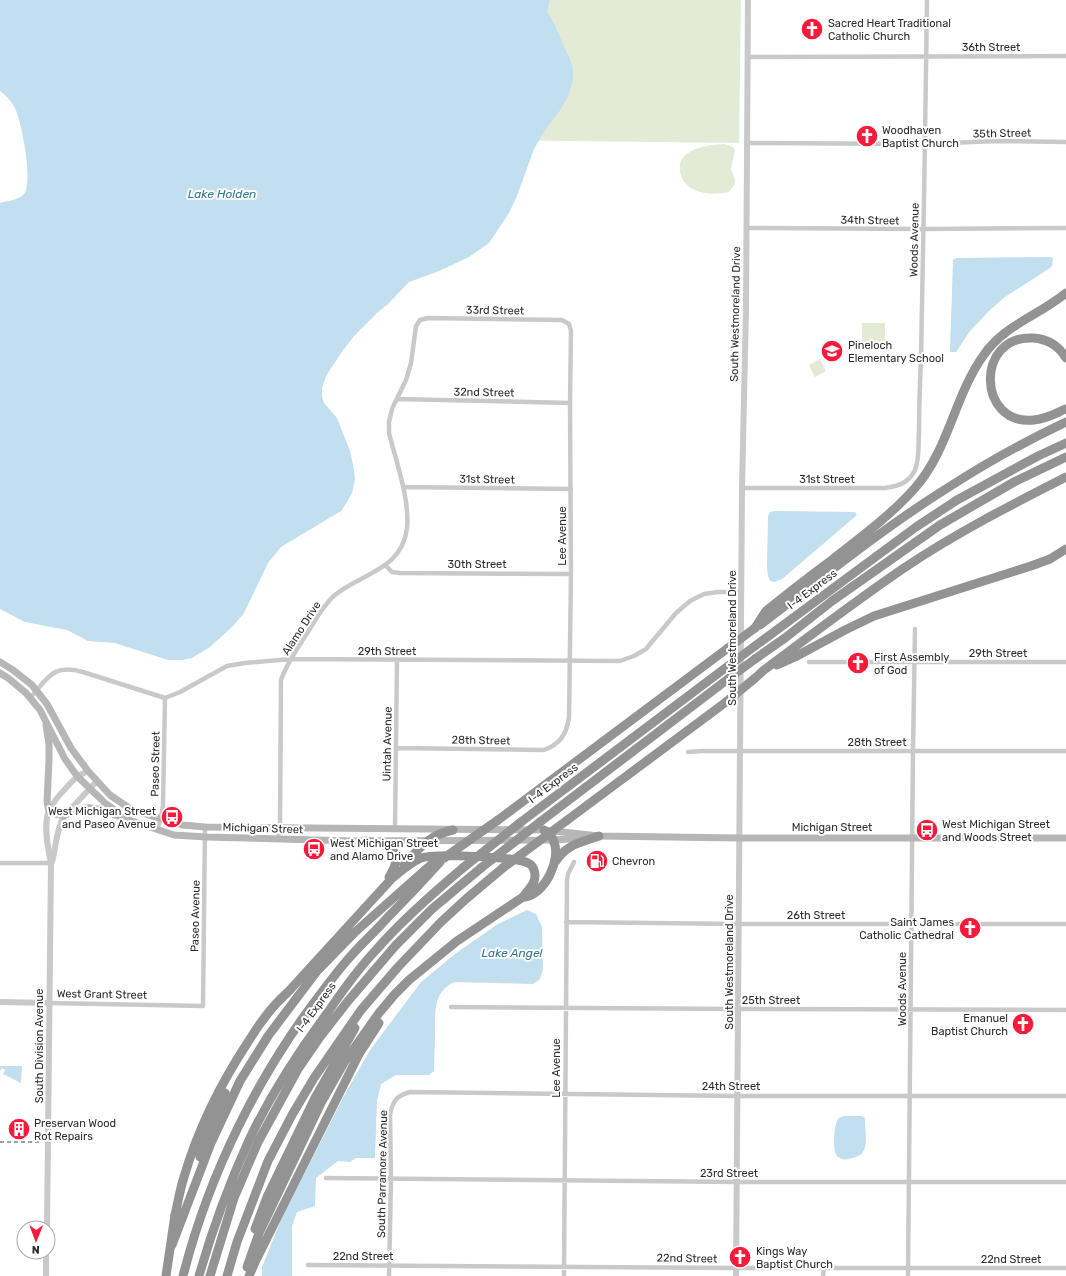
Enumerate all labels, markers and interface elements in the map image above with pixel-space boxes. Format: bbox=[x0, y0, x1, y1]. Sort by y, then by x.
church icon: Sacred Heart Traditional Catholic Church bbox=[799, 16, 825, 42]
place label: Sacred Heart Traditional Catholic Church bbox=[828, 17, 951, 43]
street label: 36th Street bbox=[962, 41, 1021, 54]
church icon: Woodhaven Baptist Church bbox=[854, 123, 880, 149]
place label: Woodhaven Baptist Church bbox=[882, 124, 959, 150]
street label: 35th Street bbox=[973, 126, 1032, 141]
water label: Lake Holden bbox=[188, 187, 256, 201]
street label: Woods Avenue bbox=[907, 203, 922, 277]
street label: 34th Street bbox=[840, 213, 900, 228]
street label: South Westmoreland Drive bbox=[728, 246, 743, 382]
street label: 33rd Street bbox=[466, 303, 525, 318]
school or university icon: Pineloch Elementary School bbox=[819, 338, 845, 364]
place label: Pineloch Elementary School bbox=[848, 339, 944, 365]
street label: 32nd Street bbox=[453, 385, 515, 400]
street label: 31st Street bbox=[459, 473, 516, 486]
street label: 31st Street bbox=[799, 473, 855, 486]
street label: Lee Avenue bbox=[556, 506, 569, 566]
street label: 30th Street bbox=[447, 558, 507, 571]
street label: I-4 Express bbox=[785, 566, 840, 612]
street label: South Westmoreland Drive bbox=[726, 570, 739, 706]
street label: Alamo Drive bbox=[279, 599, 324, 658]
street label: 29th Street bbox=[358, 645, 417, 658]
street label: 29th Street bbox=[969, 647, 1028, 660]
church icon: First Assembly of God bbox=[845, 650, 871, 676]
place label: First Assembly of God bbox=[874, 651, 949, 677]
street label: Uintah Avenue bbox=[380, 706, 395, 782]
street label: Paseo Street bbox=[148, 730, 163, 797]
street label: 28th Street bbox=[451, 733, 511, 748]
street label: 28th Street bbox=[848, 736, 907, 749]
street label: I-4 Express bbox=[526, 760, 581, 806]
bus stop icon: West Michigan Street and Paseo Avenue bbox=[159, 804, 185, 830]
place label: West Michigan Street and Paseo Avenue bbox=[48, 805, 157, 831]
bus stop icon: West Michigan Street and Woods Street bbox=[914, 817, 940, 843]
place label: West Michigan Street and Woods Street bbox=[942, 818, 1051, 844]
street label: Michigan Street bbox=[222, 821, 304, 836]
street label: Michigan Street bbox=[792, 821, 873, 834]
bus stop icon: West Michigan Street and Alamo Drive bbox=[301, 836, 327, 862]
place label: West Michigan Street and Alamo Drive bbox=[330, 837, 439, 863]
fuel station icon: Chevron bbox=[584, 848, 610, 874]
place label: Chevron bbox=[612, 855, 655, 868]
street label: Paseo Avenue bbox=[188, 880, 203, 952]
street label: South Westmoreland Drive bbox=[723, 894, 736, 1030]
street label: 26th Street bbox=[787, 909, 846, 922]
church icon: Saint James Catholic Cathedral bbox=[957, 915, 983, 941]
place label: Saint James Catholic Cathedral bbox=[859, 916, 954, 942]
water label: Lake Angel bbox=[481, 946, 544, 960]
street label: Woods Avenue bbox=[896, 952, 909, 1026]
street label: I-4 Express bbox=[294, 980, 339, 1035]
street label: West Grant Street bbox=[57, 987, 148, 1002]
street label: South Division Avenue bbox=[33, 989, 46, 1103]
street label: 25th Street bbox=[742, 994, 801, 1007]
church icon: Emanuel Baptist Church bbox=[1010, 1011, 1036, 1037]
place label: Emanuel Baptist Church bbox=[931, 1012, 1008, 1038]
street label: Lee Avenue bbox=[550, 1038, 563, 1098]
street label: 24th Street bbox=[702, 1080, 761, 1093]
street label: South Parramore Avenue bbox=[375, 1110, 390, 1238]
building icon: Preservan Wood Rot Repairs bbox=[6, 1116, 32, 1142]
place label: Preservan Wood Rot Repairs bbox=[34, 1117, 116, 1143]
street label: 23rd Street bbox=[700, 1167, 759, 1180]
north arrow bbox=[16, 1220, 56, 1260]
text: N bbox=[32, 1243, 40, 1256]
church icon: Kings Way Baptist Church bbox=[727, 1244, 753, 1270]
place label: Kings Way Baptist Church bbox=[756, 1245, 833, 1271]
street label: 22nd Street bbox=[333, 1250, 394, 1263]
street label: 22nd Street bbox=[657, 1251, 718, 1266]
street label: 22nd Street bbox=[981, 1253, 1042, 1266]

